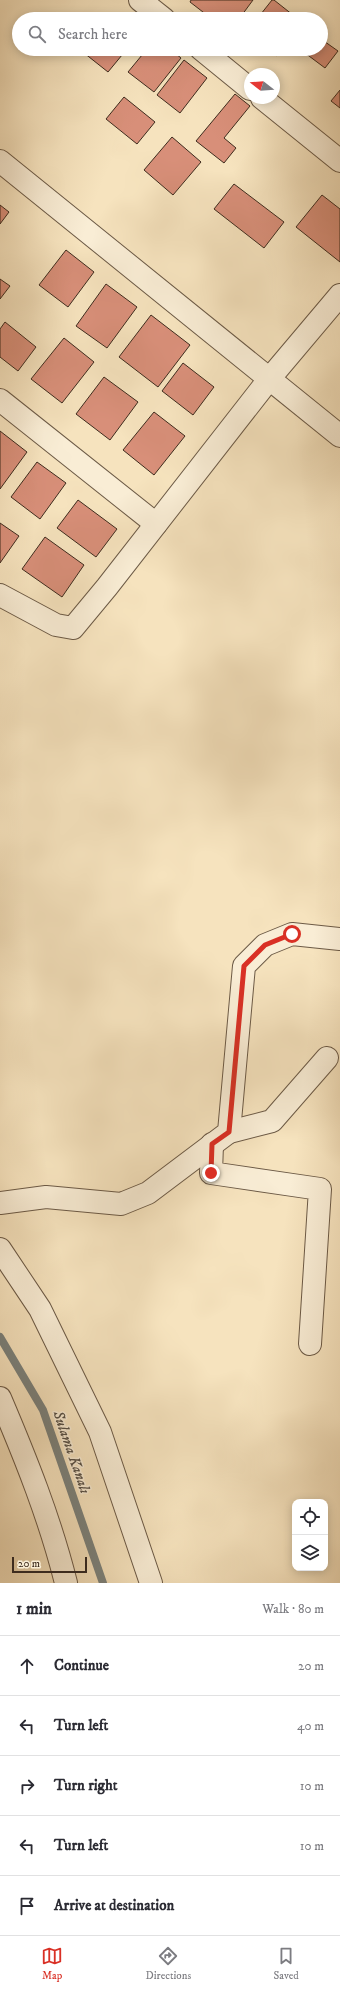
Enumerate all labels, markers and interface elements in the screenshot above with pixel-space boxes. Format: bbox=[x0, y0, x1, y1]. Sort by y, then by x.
search box bbox=[12, 12, 328, 56]
icon: search bbox=[26, 23, 48, 45]
text: Search here bbox=[58, 25, 127, 44]
north arrow bbox=[244, 68, 280, 104]
route start bbox=[283, 925, 301, 943]
route end bbox=[202, 1164, 220, 1182]
water label: Sulama Kanalı bbox=[48, 1407, 95, 1496]
map controls bbox=[292, 1499, 328, 1571]
button: locate bbox=[292, 1499, 328, 1535]
button: layers bbox=[292, 1535, 328, 1571]
scale bar bbox=[12, 1555, 87, 1574]
text: 20 m bbox=[18, 1557, 40, 1571]
text: 1 min bbox=[16, 1598, 52, 1620]
text: Walk · 80 m bbox=[262, 1601, 324, 1617]
icon: ahead bbox=[16, 1655, 38, 1677]
text: Continue bbox=[54, 1656, 109, 1675]
text: 20 m bbox=[298, 1658, 324, 1674]
icon: left bbox=[16, 1715, 38, 1737]
text: Turn left bbox=[54, 1716, 108, 1735]
text: 40 m bbox=[297, 1718, 324, 1734]
icon: right bbox=[16, 1775, 38, 1797]
text: Turn right bbox=[54, 1776, 117, 1795]
text: 10 m bbox=[300, 1778, 324, 1794]
icon: left bbox=[16, 1835, 38, 1857]
text: Turn left bbox=[54, 1836, 108, 1855]
text: 10 m bbox=[300, 1838, 324, 1854]
icon: arrive bbox=[16, 1895, 38, 1917]
text: Arrive at destination bbox=[54, 1896, 174, 1915]
tab: Map bbox=[41, 1945, 63, 1983]
tab: Directions bbox=[146, 1945, 191, 1983]
tab: Saved bbox=[274, 1945, 299, 1983]

